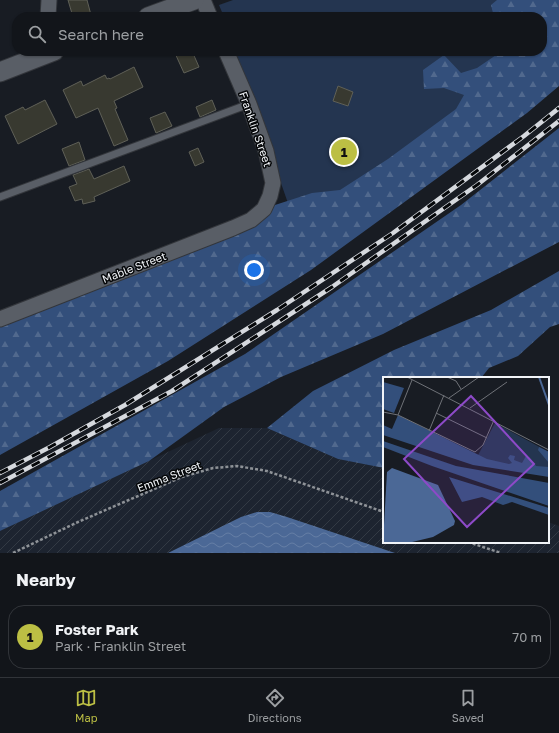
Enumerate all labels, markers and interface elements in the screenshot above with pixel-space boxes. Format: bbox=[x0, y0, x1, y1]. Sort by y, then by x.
search box bbox=[12, 12, 547, 56]
icon: search bbox=[26, 23, 48, 45]
text: Search here bbox=[58, 25, 144, 43]
street label: Franklin Street bbox=[237, 90, 275, 168]
pin: 1 bbox=[331, 137, 357, 167]
street label: Mable Street bbox=[100, 249, 168, 285]
your location bbox=[244, 260, 264, 280]
inset map bbox=[383, 377, 549, 543]
street label: Emma Street bbox=[135, 458, 203, 494]
text: Nearby bbox=[16, 569, 76, 590]
text: Foster Park bbox=[55, 620, 139, 638]
text: 1 bbox=[27, 629, 33, 645]
text: 70 m bbox=[512, 629, 542, 645]
text: Park · Franklin Street bbox=[55, 638, 186, 654]
tab: Map bbox=[75, 687, 98, 724]
tab: Directions bbox=[248, 687, 302, 724]
tab: Saved bbox=[452, 687, 484, 724]

